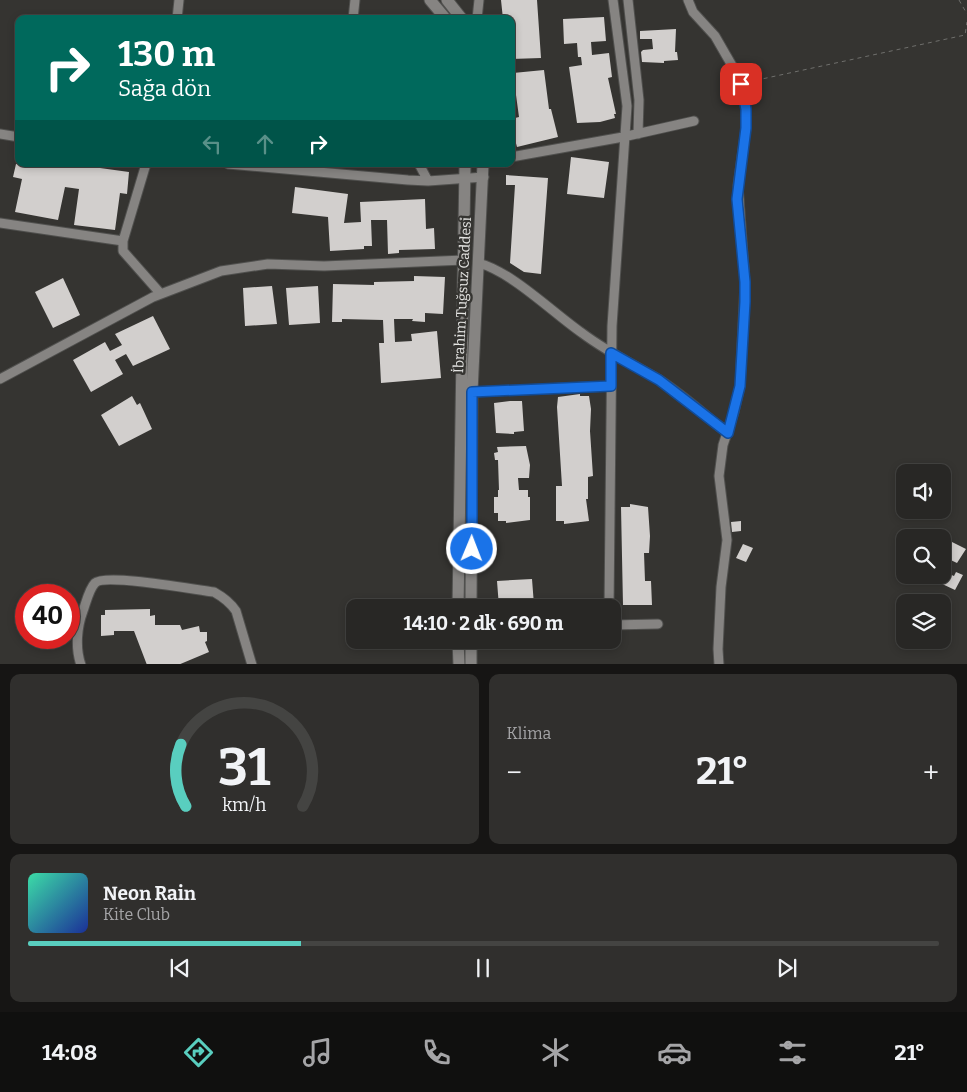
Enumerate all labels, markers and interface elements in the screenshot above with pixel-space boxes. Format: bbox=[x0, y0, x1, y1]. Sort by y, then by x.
text: 130 m bbox=[118, 33, 215, 75]
icon: right bbox=[35, 35, 100, 100]
pin bbox=[720, 63, 762, 105]
icon: arrive bbox=[727, 70, 755, 98]
text: Sağa dön bbox=[118, 75, 211, 102]
icon: left bbox=[198, 130, 226, 158]
icon: ahead bbox=[251, 130, 279, 158]
icon: right bbox=[304, 130, 332, 158]
street label: İbrahim Tuğsuz Caddesi bbox=[450, 217, 475, 373]
map controls bbox=[896, 464, 951, 649]
button: sound bbox=[896, 464, 951, 519]
position arrow bbox=[445, 522, 497, 574]
button: search bbox=[896, 529, 951, 584]
speed limit sign: 40 bbox=[15, 584, 80, 649]
button: layers bbox=[896, 594, 951, 649]
text: 14:10 · 2 dk · 690 m bbox=[404, 612, 563, 635]
text: Klima bbox=[507, 724, 551, 743]
text: 31 bbox=[218, 736, 271, 799]
text: 21° bbox=[696, 748, 749, 794]
text: − bbox=[507, 756, 522, 789]
text: + bbox=[923, 756, 939, 789]
text: km/h bbox=[222, 794, 266, 816]
text: Neon Rain bbox=[103, 882, 196, 905]
text: Kite Club bbox=[103, 905, 170, 924]
icon: previous bbox=[166, 954, 194, 982]
icon: pause bbox=[469, 954, 497, 982]
icon: next bbox=[773, 954, 801, 982]
icon: directions bbox=[181, 1035, 216, 1070]
icon: music bbox=[300, 1035, 335, 1070]
icon: phone bbox=[419, 1035, 454, 1070]
icon: climate bbox=[538, 1035, 573, 1070]
icon: car bbox=[657, 1035, 692, 1070]
icon: filters bbox=[775, 1035, 810, 1070]
text: 14:08 bbox=[42, 1039, 97, 1066]
text: 21° bbox=[894, 1039, 925, 1066]

